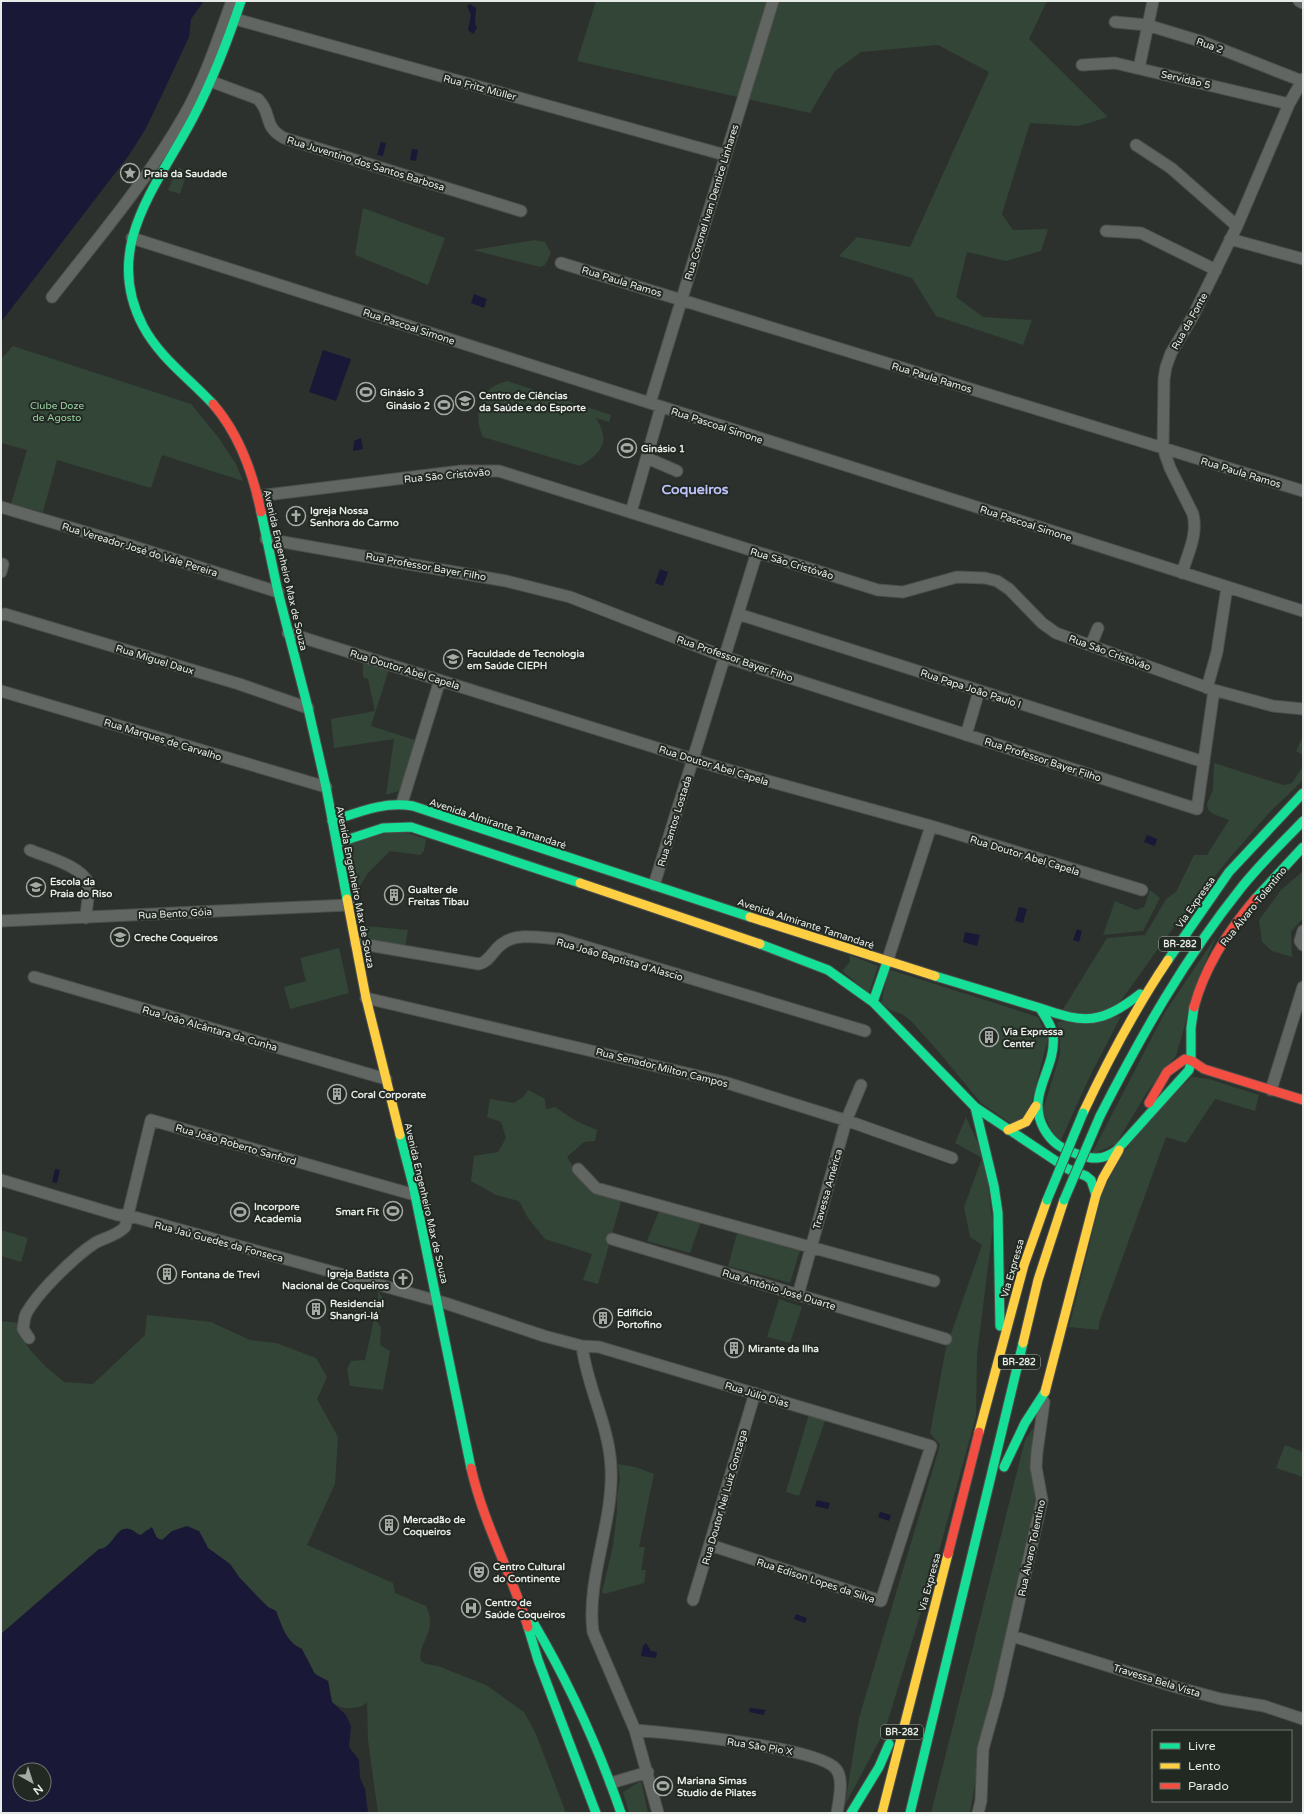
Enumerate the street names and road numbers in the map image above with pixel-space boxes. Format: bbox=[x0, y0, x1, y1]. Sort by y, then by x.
street label: Rua 2 bbox=[1195, 36, 1225, 56]
street label: Servidão 5 bbox=[1160, 68, 1212, 91]
street label: Rua Fritz Müller bbox=[442, 72, 518, 104]
street label: Rua Coronel Ivan Dentice Linhares bbox=[683, 123, 741, 282]
street label: Rua Juventino dos Santos Barbosa bbox=[285, 134, 446, 194]
street label: Rua Paula Ramos bbox=[580, 264, 663, 300]
street label: Rua da Fonte bbox=[1169, 291, 1211, 352]
street label: Rua Pascoal Simone bbox=[361, 306, 456, 348]
street label: Rua Paula Ramos bbox=[890, 360, 973, 396]
street label: Rua Pascoal Simone bbox=[669, 405, 764, 447]
street label: Rua Paula Ramos bbox=[1199, 455, 1282, 491]
street label: Rua São Cristóvão bbox=[403, 466, 491, 486]
street label: Avenida Engenheiro Max de Souza bbox=[261, 489, 309, 652]
street label: Rua Pascoal Simone bbox=[978, 503, 1073, 545]
street label: Rua Vereador José do Vale Pereira bbox=[60, 520, 219, 579]
street label: Rua São Cristóvão bbox=[749, 546, 835, 582]
street label: Rua Professor Bayer Filho bbox=[365, 550, 487, 583]
street label: Rua São Cristóvão bbox=[1067, 632, 1152, 673]
street label: Rua Professor Bayer Filho bbox=[675, 633, 794, 684]
street label: Rua Miguel Daux bbox=[114, 642, 195, 678]
street label: Rua Doutor Abel Capela bbox=[348, 648, 461, 692]
street label: Rua Papa João Paulo I bbox=[919, 667, 1023, 711]
street label: Rua Marques de Carvalho bbox=[102, 716, 223, 764]
street label: Rua Professor Bayer Filho bbox=[983, 735, 1103, 785]
street label: Rua Doutor Abel Capela bbox=[657, 744, 770, 788]
street label: Rua Santos Lostada bbox=[655, 774, 694, 868]
street label: Avenida Almirante Tamandaré bbox=[428, 796, 568, 852]
street label: Avenida Engenheiro Max de Souza bbox=[333, 805, 377, 969]
street label: Rua Doutor Abel Capela bbox=[968, 834, 1081, 878]
street label: Rua Álvaro Tolentino bbox=[1218, 865, 1289, 949]
street label: Via Expressa bbox=[1174, 874, 1218, 931]
street label: Avenida Almirante Tamandaré bbox=[736, 896, 876, 952]
street label: Rua Bento Góia bbox=[138, 906, 212, 922]
street label: Rua João Baptista d'Alascio bbox=[555, 936, 684, 984]
road number: BR-282 bbox=[1159, 937, 1201, 951]
street label: Rua João Alcântara da Cunha bbox=[141, 1004, 279, 1054]
street label: Rua Senador Milton Campos bbox=[594, 1046, 729, 1090]
street label: Rua João Roberto Sanford bbox=[174, 1122, 298, 1168]
street label: Avenida Engenheiro Max de Souza bbox=[402, 1122, 450, 1285]
street label: Travessa América bbox=[811, 1148, 845, 1231]
street label: Rua Jaú Guedes da Fonseca bbox=[153, 1219, 284, 1265]
street label: Via Expressa bbox=[999, 1238, 1027, 1299]
street label: Rua Antônio José Duarte bbox=[720, 1267, 837, 1313]
road number: BR-282 bbox=[998, 1355, 1040, 1369]
street label: Rua Júlio Dias bbox=[723, 1380, 790, 1410]
street label: Rua Doutor Nei Luiz Gonzaga bbox=[700, 1428, 750, 1566]
street label: Rua Álvaro Tolentino bbox=[1016, 1499, 1048, 1598]
street label: Via Expressa bbox=[916, 1552, 944, 1613]
street label: Rua Edison Lopes da Silva bbox=[755, 1556, 876, 1606]
street label: Travessa Bela Vista bbox=[1112, 1662, 1202, 1700]
road number: BR-282 bbox=[881, 1725, 923, 1739]
street label: Rua São Pio X bbox=[726, 1736, 794, 1758]

